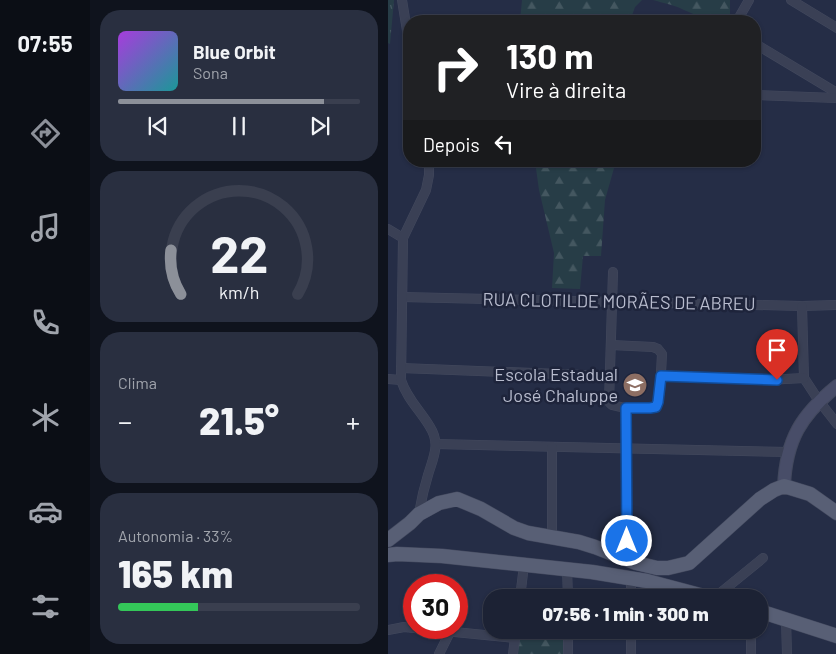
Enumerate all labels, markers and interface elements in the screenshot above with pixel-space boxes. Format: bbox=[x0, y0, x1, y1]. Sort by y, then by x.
text: 07:55 bbox=[17, 30, 73, 56]
text: 130 m bbox=[506, 34, 593, 76]
icon: right bbox=[423, 35, 488, 100]
text: Blue Orbit bbox=[193, 40, 276, 63]
text: Sona bbox=[193, 63, 228, 82]
text: Vire à direita bbox=[506, 76, 626, 102]
icon: previous bbox=[144, 112, 172, 140]
icon: pause bbox=[225, 112, 253, 140]
icon: next bbox=[306, 112, 334, 140]
icon: directions bbox=[28, 116, 63, 151]
icon: left bbox=[490, 130, 518, 158]
text: Depois bbox=[423, 133, 480, 156]
icon: music bbox=[28, 210, 63, 245]
text: 22 bbox=[210, 221, 268, 283]
text: km/h bbox=[219, 281, 259, 303]
street label: RUA CLOTILDE MORÃES DE ABREU bbox=[482, 288, 756, 314]
icon: phone bbox=[28, 305, 63, 340]
pin bbox=[756, 329, 798, 380]
icon: arrive bbox=[763, 336, 791, 364]
place label: Escola Estadual José Chaluppe bbox=[494, 363, 618, 406]
school or university icon: Escola Estadual José Chaluppe bbox=[622, 372, 648, 398]
text: Clima bbox=[118, 373, 157, 392]
text: 21.5° bbox=[199, 397, 279, 443]
icon: climate bbox=[28, 400, 63, 435]
text: − bbox=[118, 404, 132, 438]
text: + bbox=[346, 404, 360, 438]
icon: car bbox=[28, 494, 63, 529]
position arrow bbox=[600, 514, 652, 566]
text: Autonomia · 33% bbox=[118, 526, 233, 545]
text: 165 km bbox=[118, 550, 233, 596]
speed limit sign: 30 bbox=[403, 574, 468, 639]
icon: filters bbox=[28, 589, 63, 624]
text: 07:56 · 1 min · 300 m bbox=[542, 602, 709, 625]

